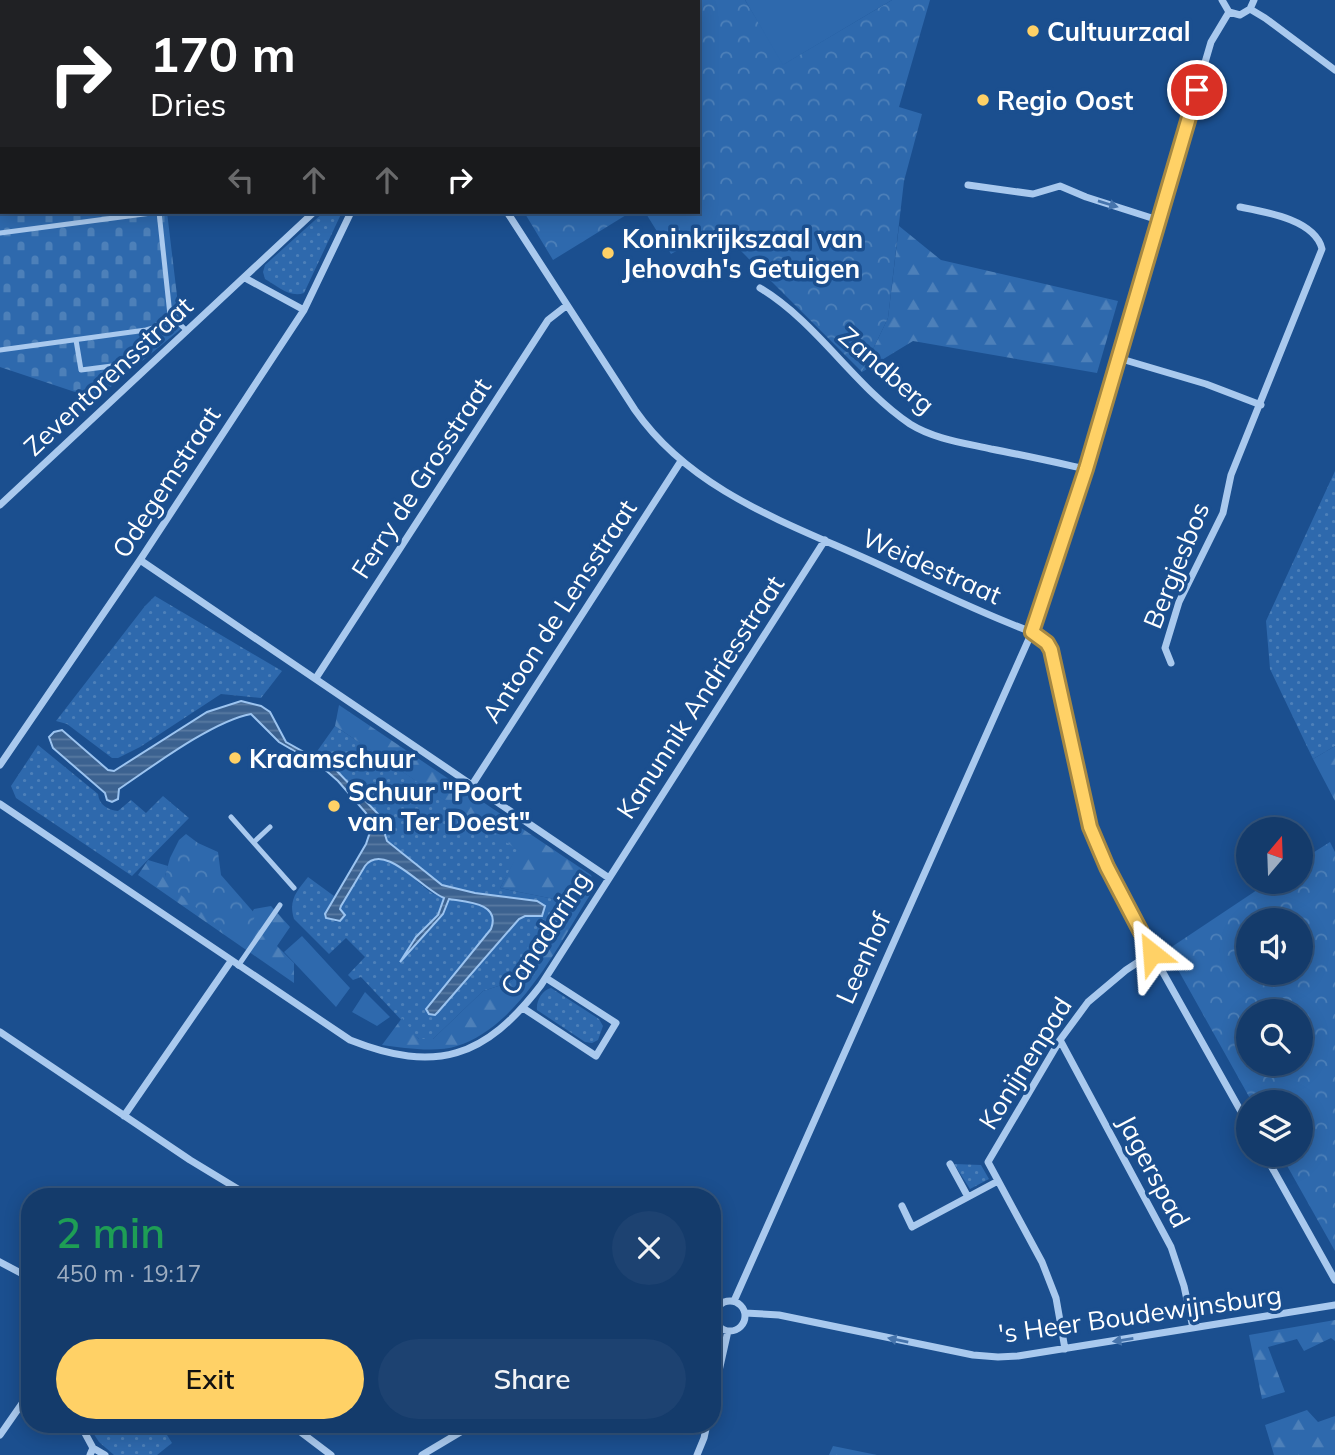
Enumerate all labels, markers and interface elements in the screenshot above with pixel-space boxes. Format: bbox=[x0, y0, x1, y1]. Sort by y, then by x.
place label: Cultuurzaal bbox=[1047, 15, 1191, 48]
text: 170 m bbox=[150, 23, 296, 84]
marker: Cultuurzaal bbox=[1025, 23, 1041, 39]
icon: right bbox=[35, 28, 126, 119]
pin bbox=[1167, 60, 1227, 120]
icon: arrive bbox=[1178, 71, 1216, 109]
text: Dries bbox=[150, 84, 226, 124]
place label: Regio Oost bbox=[997, 84, 1133, 117]
marker: Regio Oost bbox=[975, 92, 991, 108]
icon: left bbox=[222, 161, 260, 199]
icon: ahead bbox=[295, 161, 333, 199]
icon: ahead bbox=[368, 161, 406, 199]
icon: right bbox=[441, 161, 479, 199]
one-way arrow bbox=[1098, 200, 1119, 210]
place label: Koninkrijkszaal van Jehovah's Getuigen bbox=[622, 222, 863, 285]
marker: Koninkrijkszaal van Jehovah's Getuigen bbox=[600, 245, 616, 261]
street label: Zeventorensstraat bbox=[17, 289, 199, 463]
street label: Zandberg bbox=[832, 319, 942, 421]
street label: Ferry de Grosstraat bbox=[344, 371, 498, 585]
street label: Odegemstraat bbox=[105, 400, 227, 564]
street label: Antoon de Lensstraat bbox=[475, 493, 643, 729]
street label: Bergjesbos bbox=[1136, 497, 1216, 633]
street label: Weidestraat bbox=[857, 521, 1007, 611]
street label: Kanunnik Andriesstraat bbox=[609, 569, 791, 825]
place label: Kraamschuur bbox=[249, 742, 416, 775]
marker: Kraamschuur bbox=[227, 750, 243, 766]
place label: Schuur "Poort van Ter Doest" bbox=[347, 775, 530, 838]
marker: Schuur "Poort van Ter Doest" bbox=[326, 798, 342, 814]
north arrow bbox=[1236, 817, 1312, 894]
map controls bbox=[1236, 817, 1313, 1167]
street label: Canadaring bbox=[493, 865, 597, 1001]
street label: Leenhof bbox=[828, 906, 898, 1009]
button: sound bbox=[1236, 908, 1313, 985]
position arrow bbox=[1115, 916, 1189, 990]
street label: Konijnenpad bbox=[971, 991, 1079, 1135]
button: search bbox=[1236, 999, 1313, 1076]
button: layers bbox=[1236, 1090, 1313, 1167]
street label: Jagerspad bbox=[1111, 1109, 1197, 1233]
text: 2 min bbox=[56, 1206, 165, 1259]
button: close bbox=[612, 1211, 686, 1285]
text: 450 m · 19:17 bbox=[56, 1259, 201, 1288]
street label: 's Heer Boudewijnsburg bbox=[996, 1278, 1284, 1350]
one-way arrow bbox=[887, 1334, 909, 1345]
one-way arrow bbox=[1111, 1335, 1133, 1346]
button: Exit bbox=[56, 1339, 364, 1419]
button: Share bbox=[378, 1339, 686, 1419]

